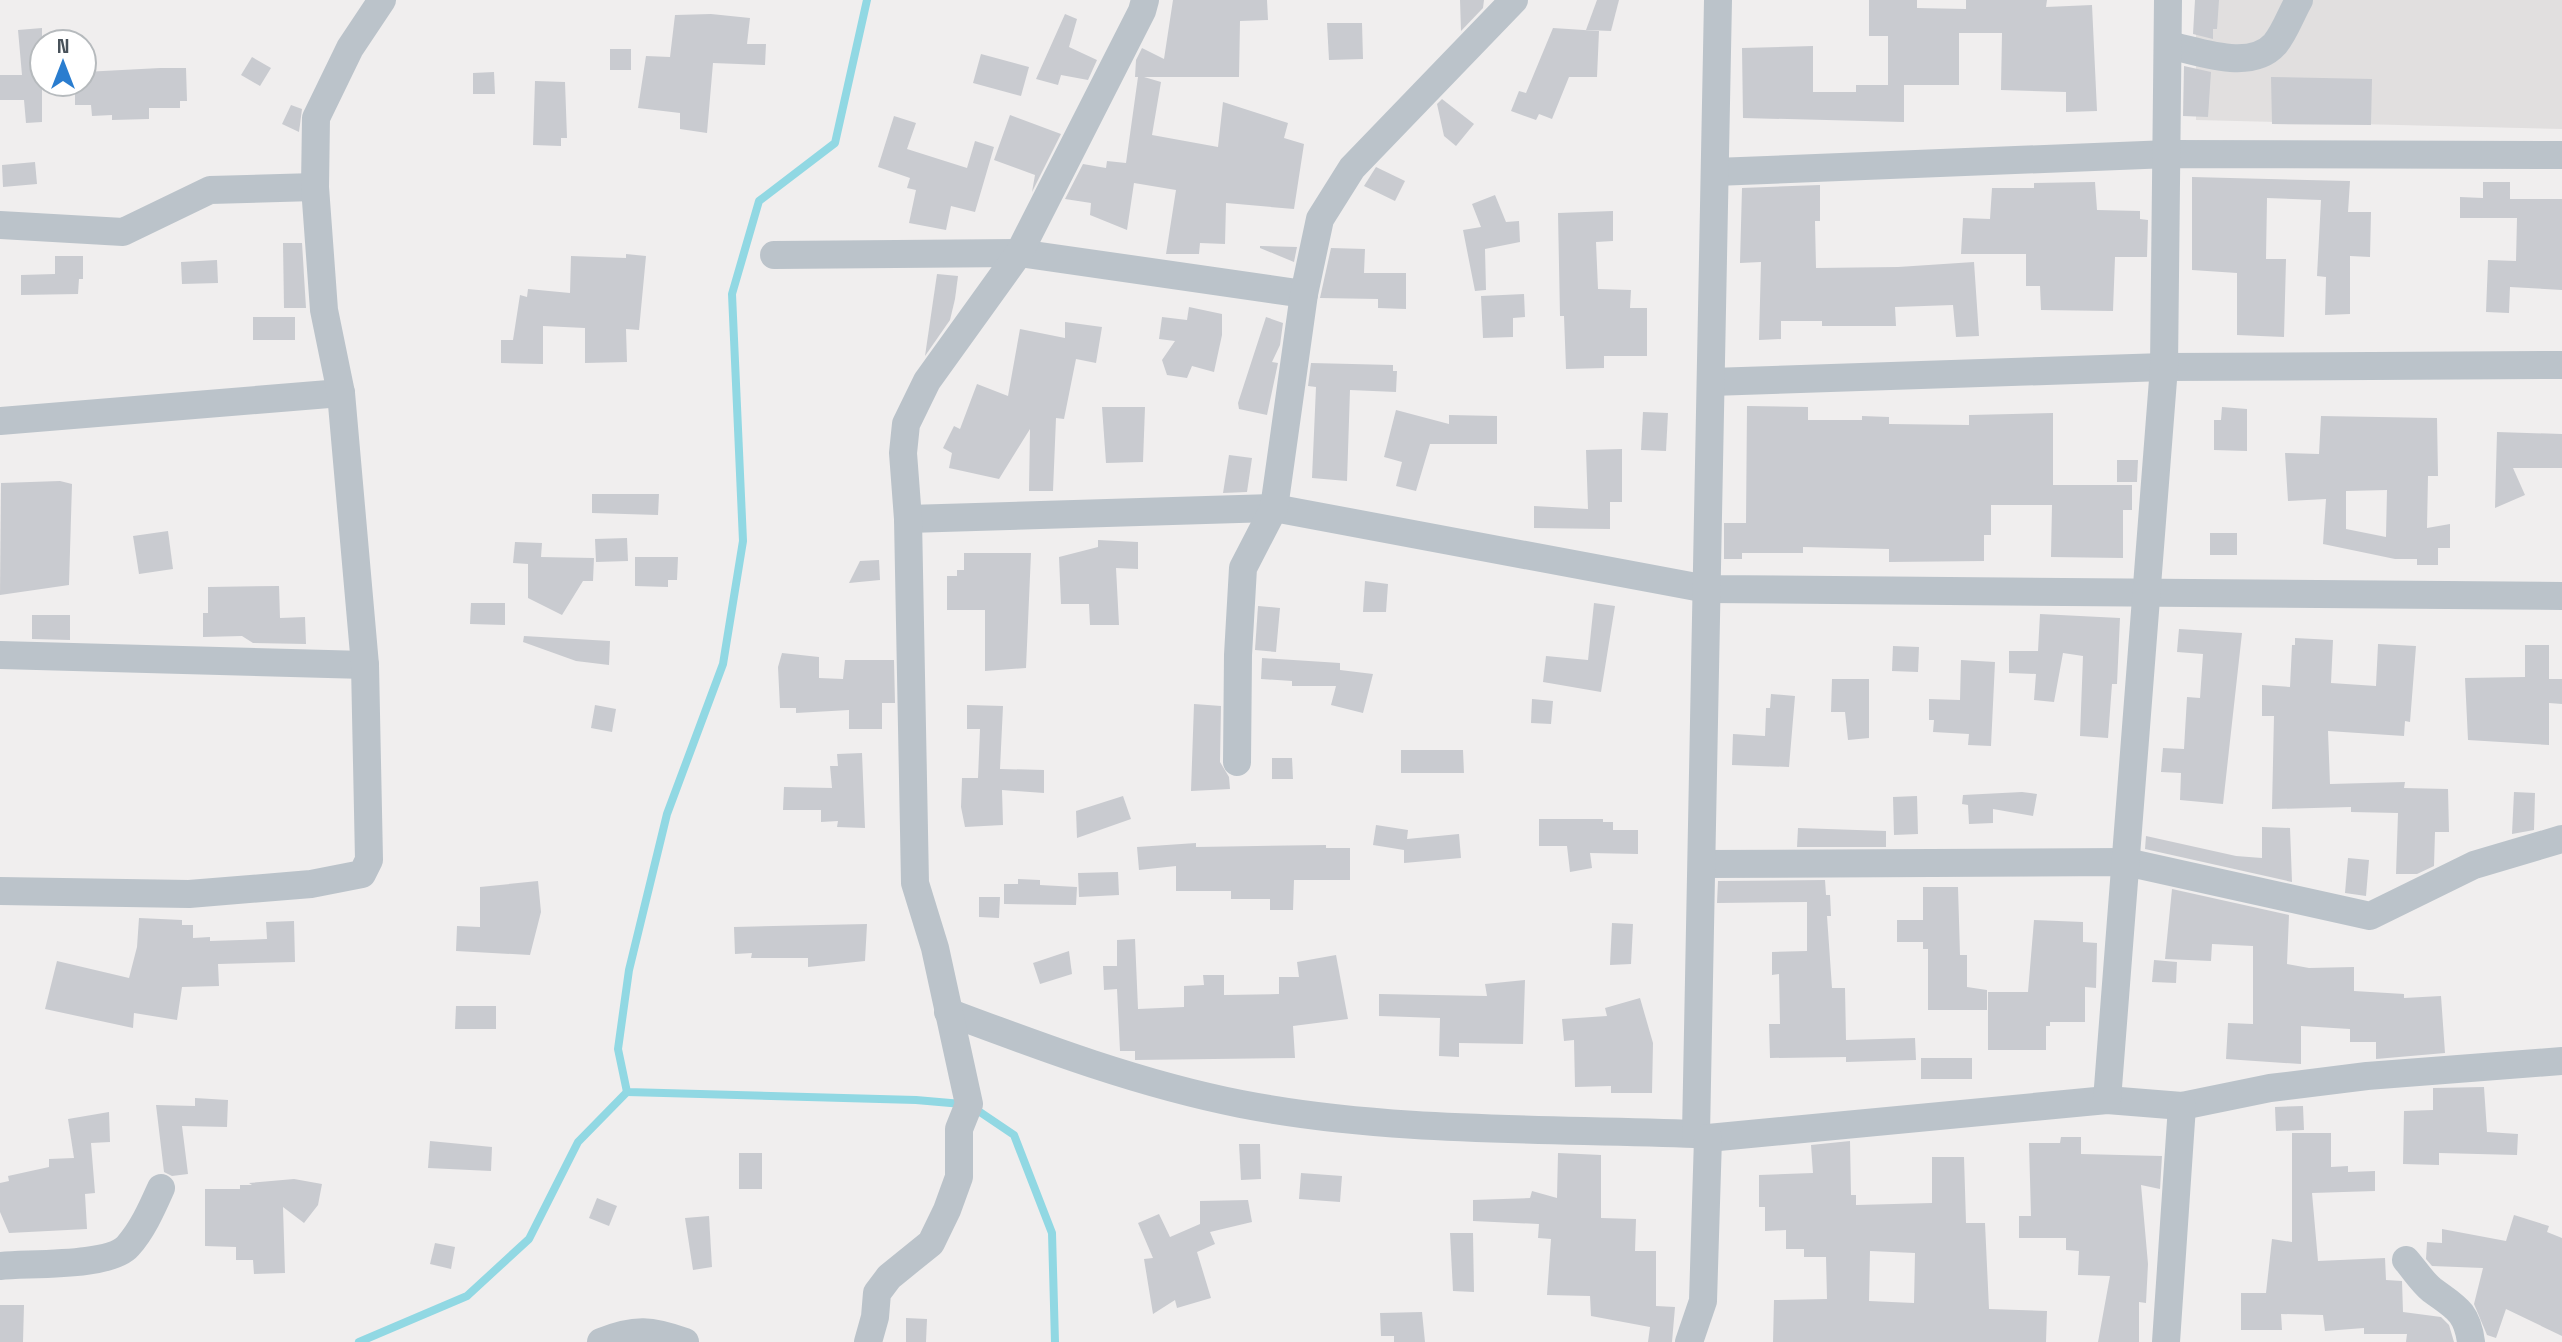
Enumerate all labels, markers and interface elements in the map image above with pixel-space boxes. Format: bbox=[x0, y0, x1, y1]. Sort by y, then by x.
north arrow bbox=[28, 28, 98, 98]
text: N bbox=[57, 34, 69, 59]

